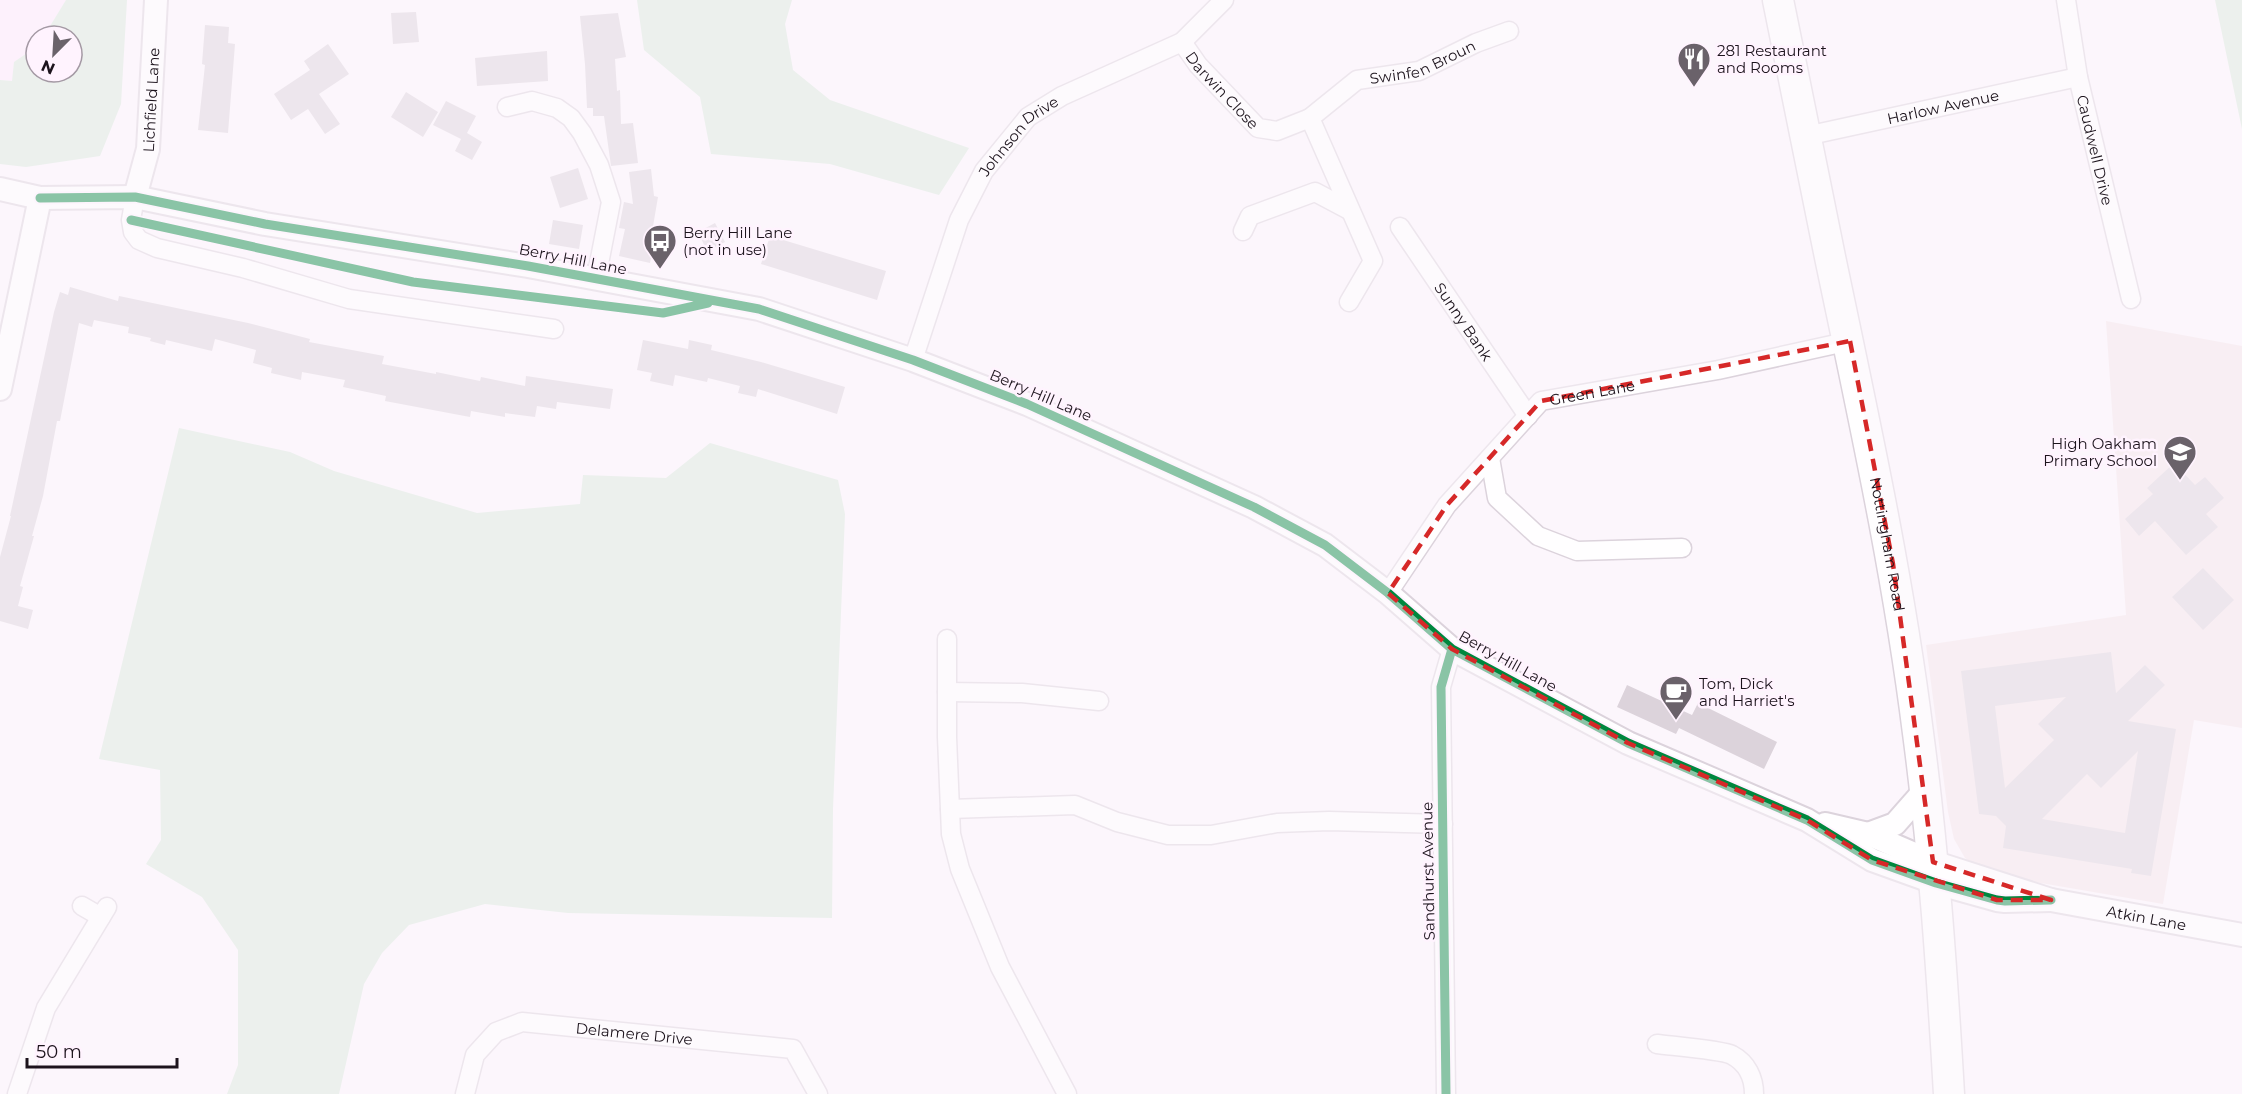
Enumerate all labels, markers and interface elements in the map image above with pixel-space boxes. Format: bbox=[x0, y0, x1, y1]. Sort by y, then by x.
north arrow bbox=[24, 24, 84, 84]
street label: Swinfen Broun bbox=[1368, 35, 1478, 88]
restaurant icon: 281 Restaurant and Rooms bbox=[1676, 41, 1712, 88]
place label: 281 Restaurant and Rooms bbox=[1717, 41, 1827, 77]
street label: Lichfield Lane bbox=[138, 47, 163, 153]
street label: Darwin Close bbox=[1182, 48, 1263, 133]
text: N bbox=[38, 56, 58, 79]
street label: Harlow Avenue bbox=[1885, 85, 2001, 128]
street label: Johnson Drive bbox=[973, 91, 1062, 180]
street label: Caudwell Drive bbox=[2073, 93, 2118, 207]
bus stop icon: Berry Hill Lane (not in use) bbox=[642, 223, 678, 270]
place label: Berry Hill Lane (not in use) bbox=[683, 223, 792, 259]
street label: Berry Hill Lane bbox=[518, 239, 628, 279]
street label: Sunny Bank bbox=[1431, 279, 1497, 364]
street label: Berry Hill Lane bbox=[987, 365, 1095, 425]
street label: Green Lane bbox=[1548, 375, 1636, 409]
place label: High Oakham Primary School bbox=[2043, 434, 2157, 470]
school or university icon: High Oakham Primary School bbox=[2162, 434, 2198, 481]
street label: Nottingham Road bbox=[1866, 475, 1909, 613]
street label: Berry Hill Lane bbox=[1456, 626, 1560, 696]
cafe icon: Tom, Dick and Harriet's bbox=[1658, 674, 1694, 721]
place label: Tom, Dick and Harriet's bbox=[1699, 674, 1794, 710]
street label: Sandhurst Avenue bbox=[1417, 802, 1439, 940]
street label: Atkin Lane bbox=[2105, 901, 2188, 934]
street label: Delamere Drive bbox=[575, 1018, 694, 1048]
scale bar bbox=[27, 1031, 177, 1069]
text: 50 m bbox=[36, 1041, 82, 1063]

